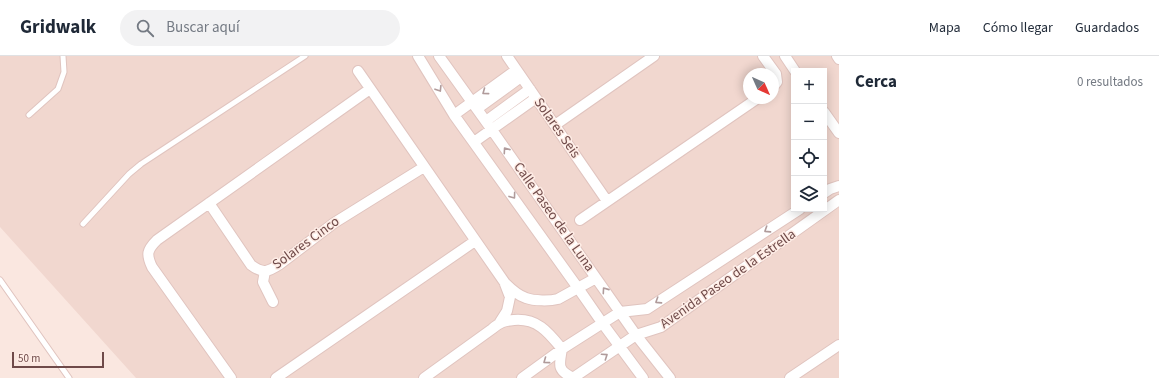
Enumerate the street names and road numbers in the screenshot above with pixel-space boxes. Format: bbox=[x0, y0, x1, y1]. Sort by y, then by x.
street label: Solares Seis bbox=[529, 94, 585, 162]
street label: Calle Paseo de la Luna bbox=[509, 158, 599, 276]
street label: Solares Cinco bbox=[268, 212, 344, 274]
street label: Avenida Paseo de la Estrella bbox=[656, 224, 800, 334]

